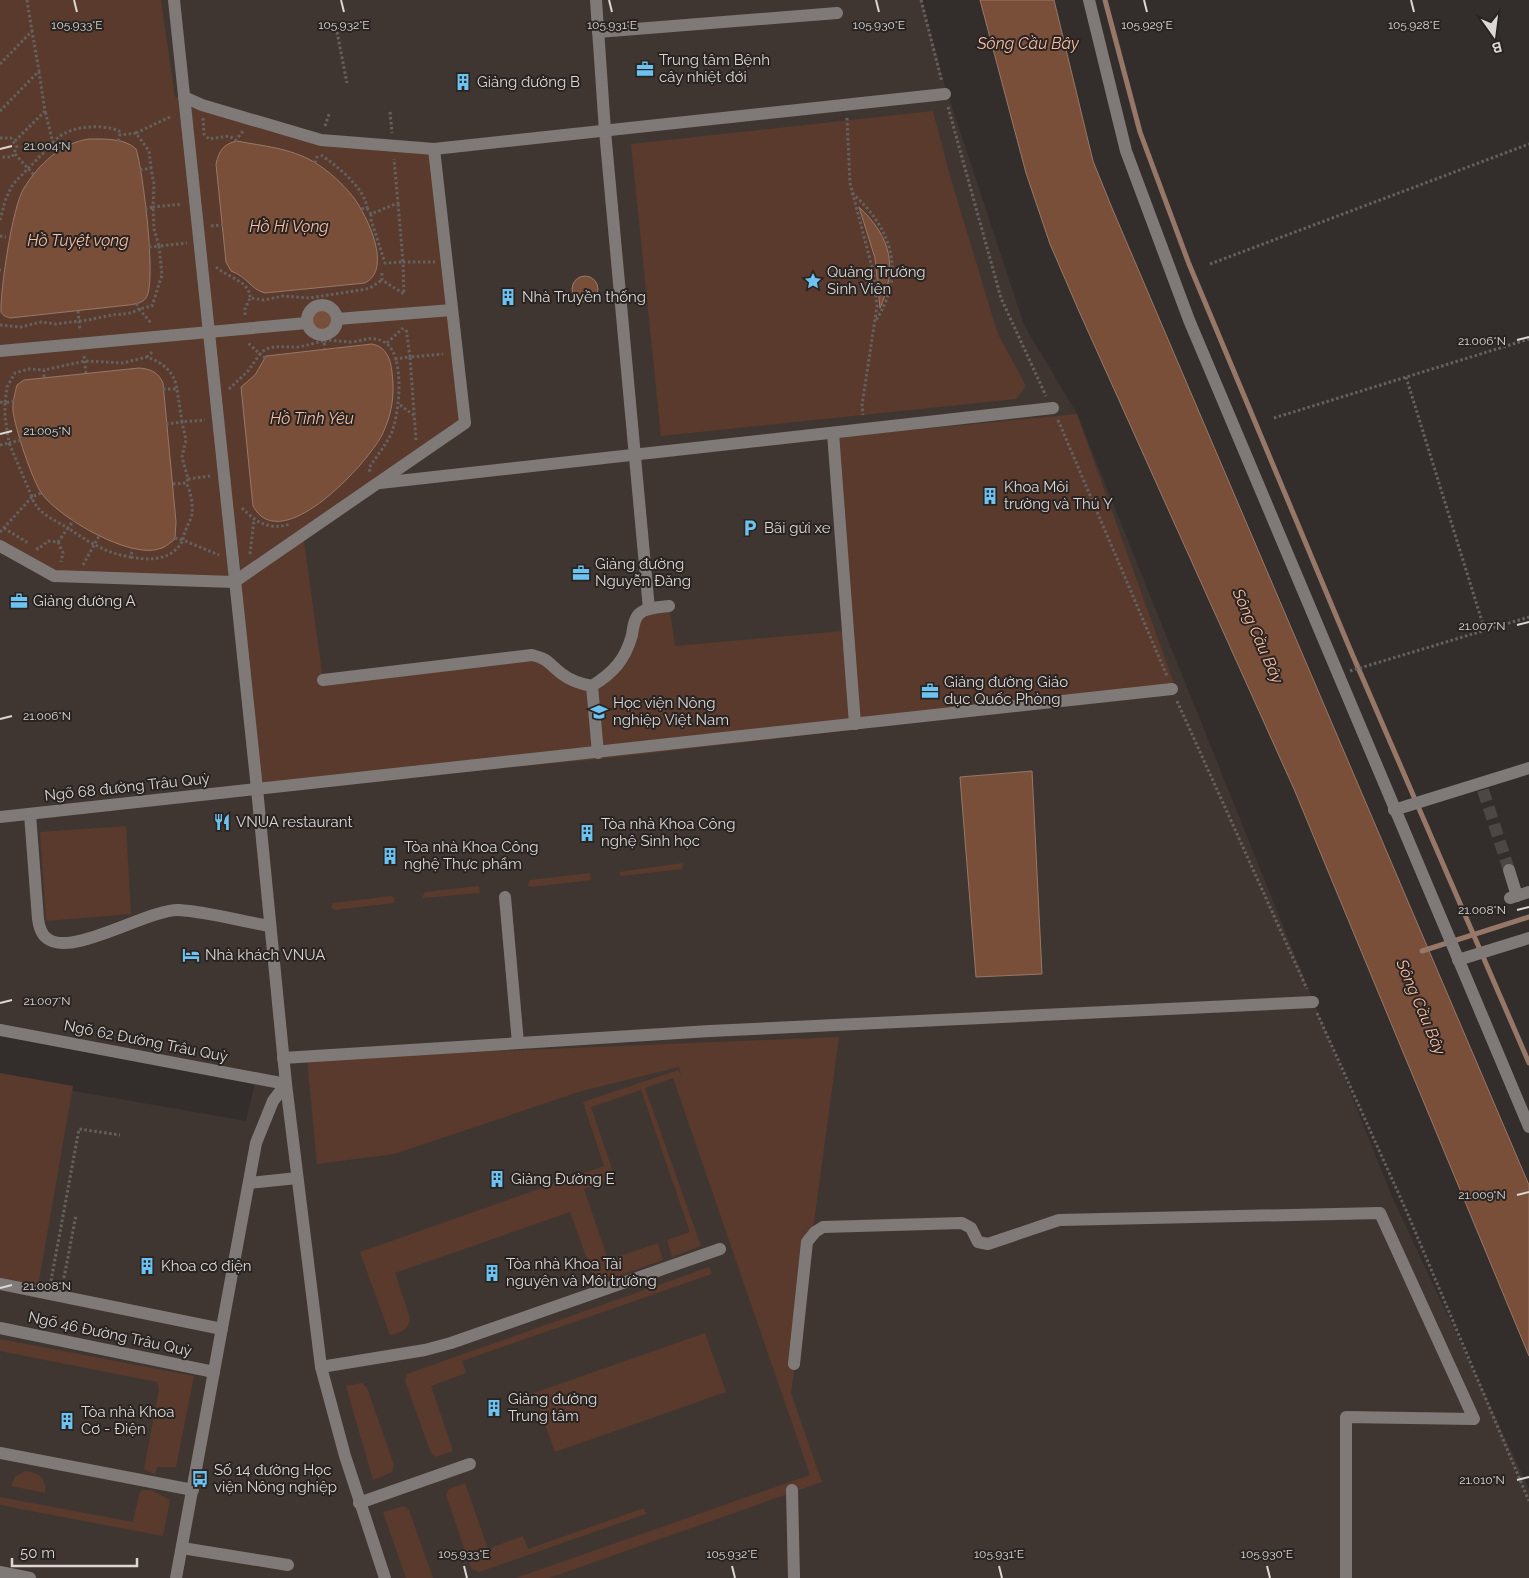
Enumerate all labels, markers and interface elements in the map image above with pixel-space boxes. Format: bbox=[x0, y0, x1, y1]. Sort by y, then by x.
north arrow bbox=[1469, 10, 1519, 60]
text: 105.933°E bbox=[51, 18, 103, 32]
text: 105.932°E bbox=[318, 18, 370, 32]
text: 105.931°E bbox=[587, 18, 637, 32]
text: 105.930°E bbox=[853, 18, 905, 32]
text: 105.929°E bbox=[1121, 18, 1173, 32]
text: 105.928°E bbox=[1388, 18, 1440, 32]
water label: Sông Cầu Bây bbox=[976, 34, 1080, 53]
text: B bbox=[1490, 39, 1504, 57]
place label: Trung tâm Bệnh cây nhiệt đới bbox=[659, 51, 770, 86]
office icon: Trung tâm Bệnh cây nhiệt đới bbox=[635, 59, 655, 79]
building icon: Giảng đường B bbox=[453, 72, 473, 92]
place label: Giảng đường B bbox=[477, 73, 580, 91]
text: 21.004°N bbox=[23, 139, 71, 153]
water label: Hồ Hi Vọng bbox=[249, 217, 329, 236]
water label: Hồ Tuyệt vọng bbox=[27, 231, 129, 250]
place label: Quảng Trường Sinh Viên bbox=[827, 263, 926, 298]
place icon: Quảng Trường Sinh Viên bbox=[803, 271, 823, 291]
building icon: Nhà Truyền thống bbox=[498, 287, 518, 307]
place label: Nhà Truyền thống bbox=[522, 288, 646, 306]
text: 21.006°N bbox=[1458, 334, 1506, 348]
water label: Hồ Tình Yêu bbox=[270, 409, 354, 428]
text: 21.005°N bbox=[23, 424, 71, 438]
place label: Khoa Môi trường và Thú Y bbox=[1004, 478, 1113, 513]
building icon: Khoa Môi trường và Thú Y bbox=[980, 486, 1000, 506]
parking icon: Bãi gửi xe bbox=[740, 518, 760, 538]
place label: Bãi gửi xe bbox=[764, 519, 831, 537]
place label: Giảng đường Nguyễn Đăng bbox=[595, 555, 691, 590]
office icon: Giảng đường Nguyễn Đăng bbox=[571, 563, 591, 583]
water label: Sông Cầu Bây bbox=[1228, 585, 1288, 687]
office icon: Giảng đường A bbox=[9, 591, 29, 611]
place label: Giảng đường A bbox=[33, 592, 136, 610]
text: 21.007°N bbox=[1458, 619, 1506, 633]
place label: Giảng đường Giáo dục Quốc Phòng bbox=[944, 673, 1068, 708]
office icon: Giảng đường Giáo dục Quốc Phòng bbox=[920, 681, 940, 701]
place label: Học viện Nông nghiệp Việt Nam bbox=[613, 694, 729, 729]
school or university icon: Học viện Nông nghiệp Việt Nam bbox=[589, 702, 609, 722]
text: 21.006°N bbox=[23, 709, 71, 723]
street label: Ngõ 68 đường Trâu Quỳ bbox=[43, 769, 211, 805]
restaurant icon: VNUA restaurant bbox=[212, 812, 232, 832]
place label: VNUA restaurant bbox=[236, 813, 352, 831]
place label: Tòa nhà Khoa Công nghệ Sinh học bbox=[601, 815, 735, 850]
building icon: Tòa nhà Khoa Công nghệ Sinh học bbox=[577, 823, 597, 843]
place label: Tòa nhà Khoa Công nghệ Thực phẩm bbox=[404, 838, 538, 873]
building icon: Tòa nhà Khoa Công nghệ Thực phẩm bbox=[380, 846, 400, 866]
text: 21.008°N bbox=[1458, 903, 1506, 917]
hotel icon: Nhà khách VNUA bbox=[181, 945, 201, 965]
place label: Nhà khách VNUA bbox=[205, 946, 325, 964]
water label: Sông Cầu Bây bbox=[1392, 956, 1450, 1059]
text: 21.007°N bbox=[23, 994, 71, 1008]
street label: Ngõ 62 Đường Trâu Quỳ bbox=[63, 1016, 229, 1066]
building icon: Giảng Đường E bbox=[487, 1169, 507, 1189]
place label: Giảng Đường E bbox=[511, 1170, 615, 1188]
text: 21.009°N bbox=[1458, 1188, 1506, 1202]
place label: Tòa nhà Khoa Tài nguyên và Môi trường bbox=[506, 1255, 657, 1290]
building icon: Khoa cơ điện bbox=[137, 1256, 157, 1276]
place label: Khoa cơ điện bbox=[161, 1257, 251, 1275]
building icon: Tòa nhà Khoa Tài nguyên và Môi trường bbox=[482, 1263, 502, 1283]
text: 21.008°N bbox=[23, 1279, 71, 1293]
street label: Ngõ 46 Đường Trâu Quỳ bbox=[27, 1308, 193, 1360]
place label: Giảng đường Trung tâm bbox=[508, 1390, 597, 1425]
building icon: Giảng đường Trung tâm bbox=[484, 1398, 504, 1418]
place label: Tòa nhà Khoa Cơ - Điện bbox=[81, 1403, 174, 1438]
building icon: Tòa nhà Khoa Cơ - Điện bbox=[57, 1411, 77, 1431]
place label: Số 14 đường Học viện Nông nghiệp bbox=[214, 1461, 337, 1496]
bus stop icon: Số 14 đường Học viện Nông nghiệp bbox=[190, 1469, 210, 1489]
text: 21.010°N bbox=[1459, 1473, 1505, 1487]
scale bar bbox=[12, 1536, 138, 1568]
text: 50 m bbox=[20, 1544, 55, 1562]
text: 105.933°E bbox=[438, 1547, 490, 1561]
text: 105.932°E bbox=[706, 1547, 758, 1561]
text: 105.931°E bbox=[974, 1547, 1024, 1561]
text: 105.930°E bbox=[1241, 1547, 1293, 1561]

